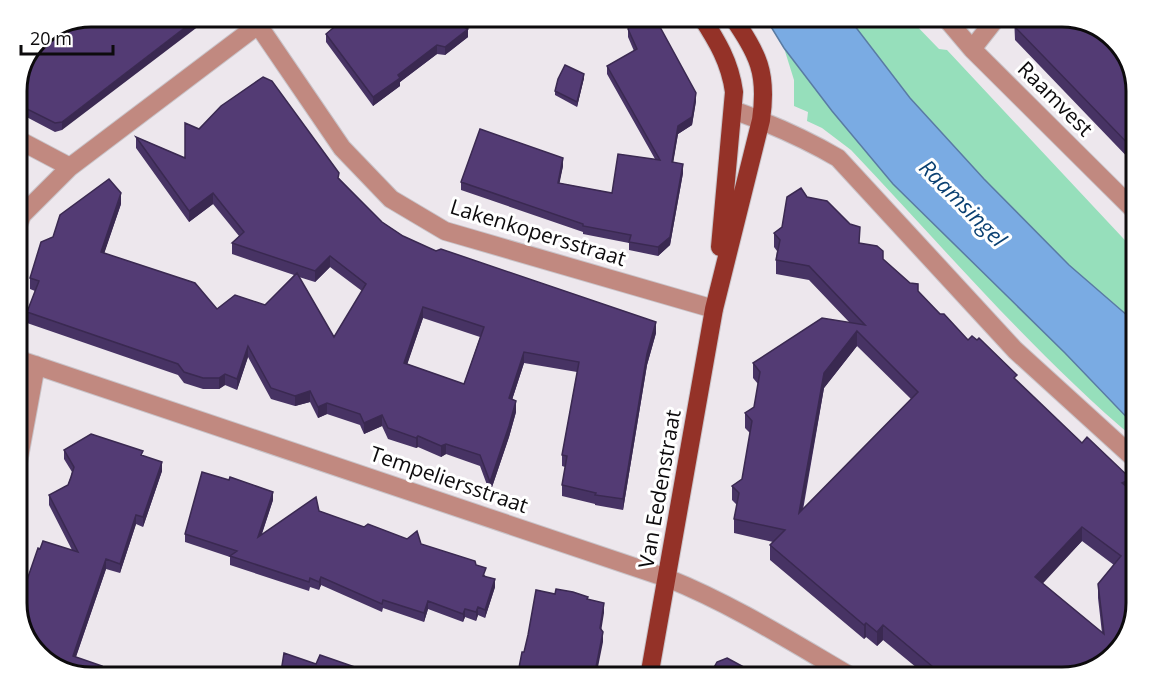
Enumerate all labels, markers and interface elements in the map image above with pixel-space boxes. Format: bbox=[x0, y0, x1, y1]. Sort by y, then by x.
scale bar bbox=[21, 18, 112, 56]
text: 20 m bbox=[30, 26, 72, 50]
street label: Raamvest bbox=[1012, 55, 1099, 142]
water label: Raamsingel bbox=[913, 152, 1014, 253]
street label: Lakenkopersstraat bbox=[447, 192, 629, 272]
street label: Van Eedenstraat bbox=[631, 407, 687, 570]
street label: Tempeliersstraat bbox=[367, 439, 532, 519]

